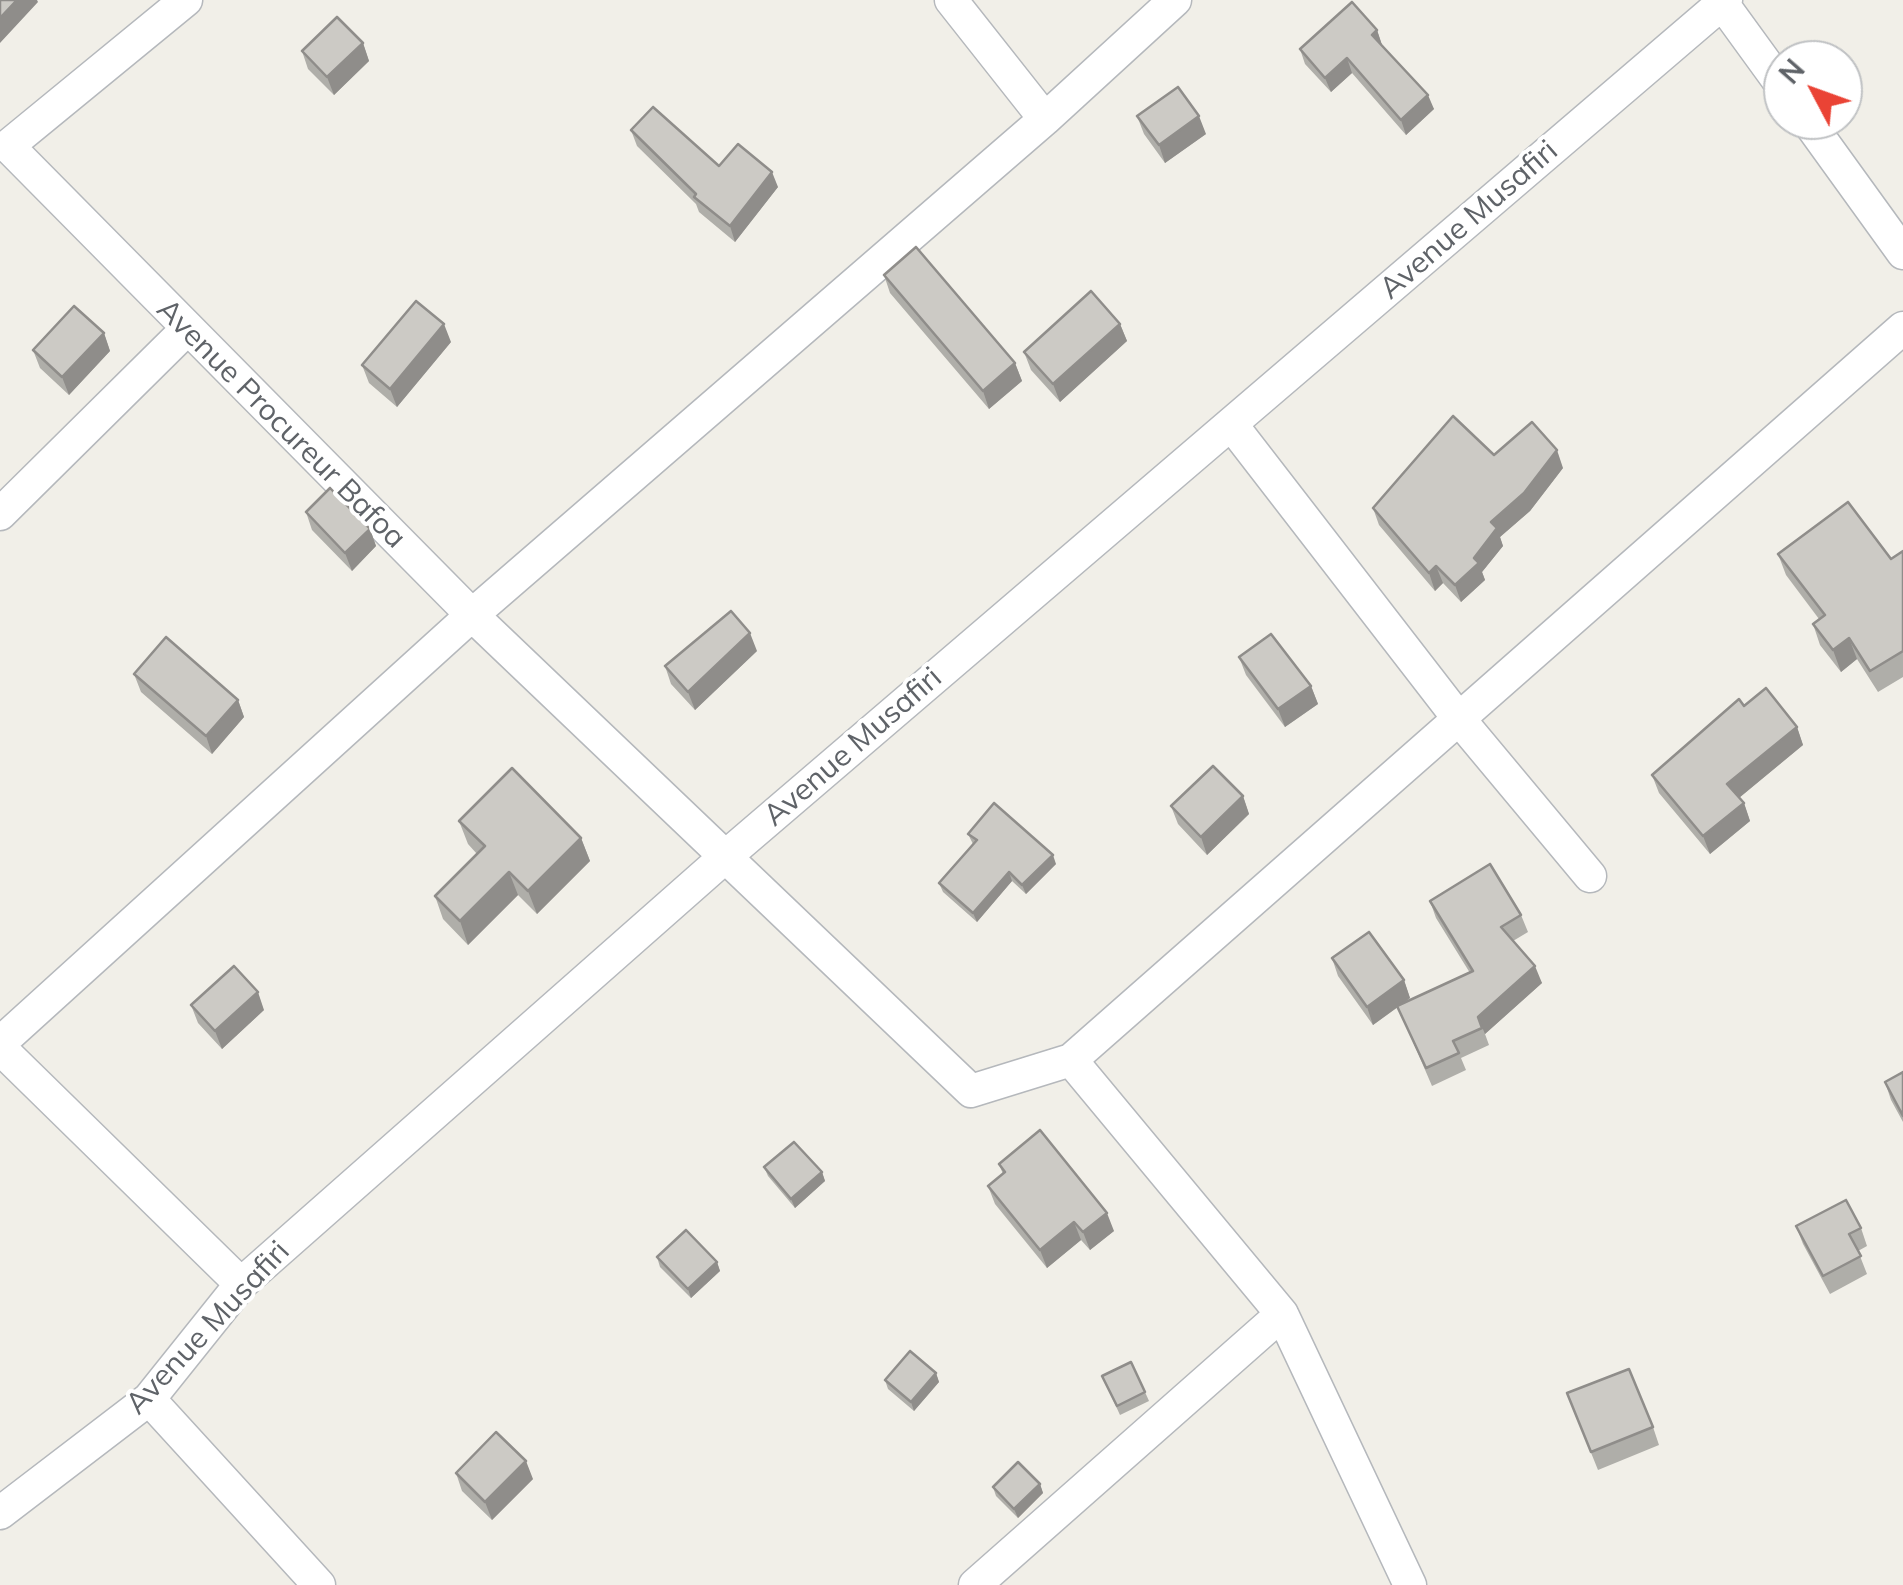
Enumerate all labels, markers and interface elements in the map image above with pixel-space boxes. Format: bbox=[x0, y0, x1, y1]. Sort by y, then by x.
north arrow bbox=[1763, 40, 1863, 140]
text: N bbox=[1771, 52, 1812, 91]
street label: Avenue Musafiri bbox=[1373, 133, 1565, 307]
street label: Avenue Procureur Bafoa bbox=[149, 292, 413, 556]
street label: Avenue Musafiri bbox=[757, 660, 949, 834]
street label: Avenue Musafiri bbox=[119, 1234, 297, 1422]

